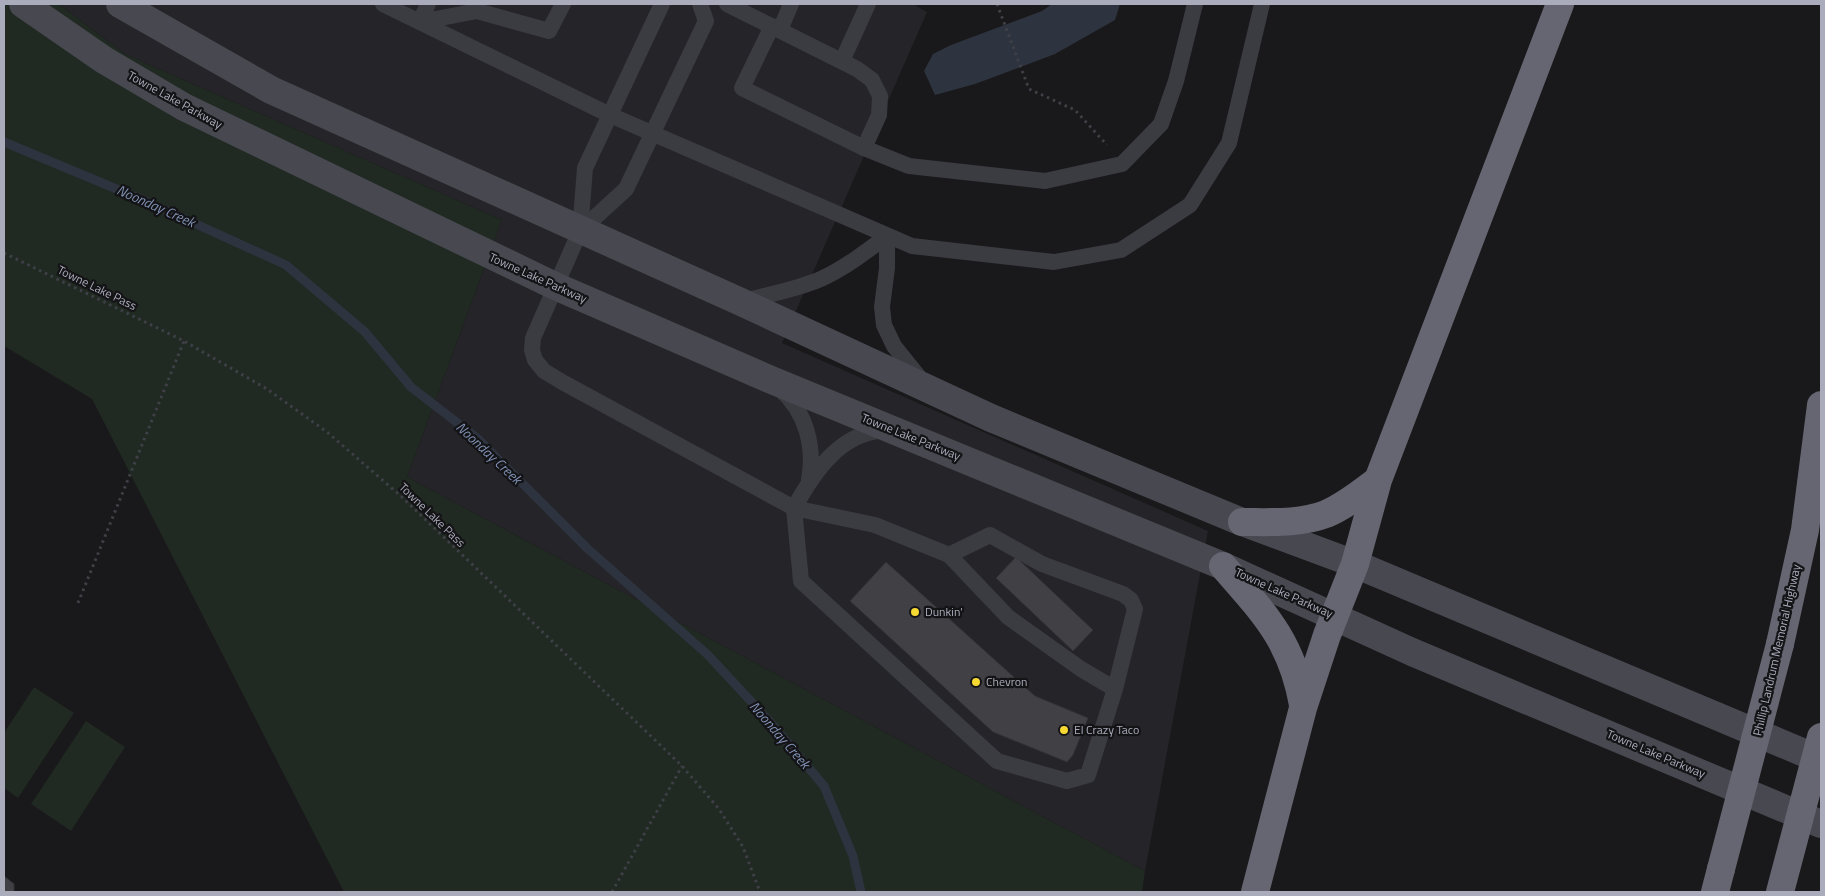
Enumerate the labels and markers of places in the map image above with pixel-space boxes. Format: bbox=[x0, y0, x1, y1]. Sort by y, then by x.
place label: Dunkin' bbox=[925, 602, 963, 621]
marker: Dunkin' bbox=[909, 606, 921, 618]
place label: Chevron bbox=[986, 672, 1028, 691]
marker: Chevron bbox=[970, 676, 982, 688]
place label: El Crazy Taco bbox=[1074, 720, 1139, 739]
marker: El Crazy Taco bbox=[1058, 724, 1070, 736]

